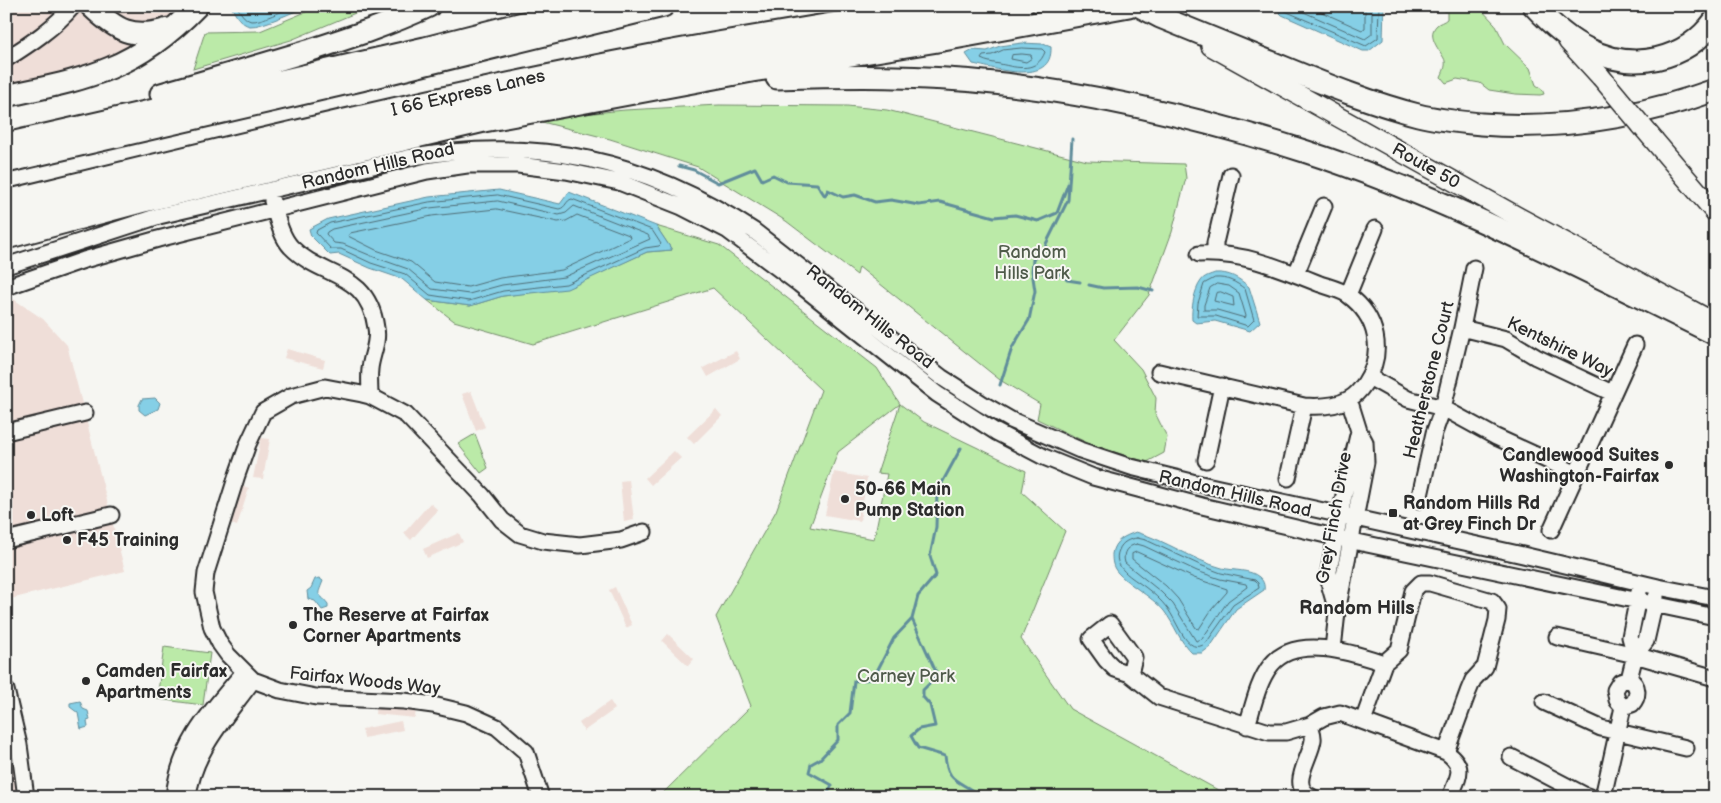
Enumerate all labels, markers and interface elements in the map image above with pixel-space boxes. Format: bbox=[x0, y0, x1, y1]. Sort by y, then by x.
street label: I 66 Express Lanes bbox=[389, 65, 547, 121]
street label: Random Hills Road bbox=[300, 138, 456, 194]
street label: Route 50 bbox=[1388, 139, 1464, 193]
park label: Random Hills Park bbox=[994, 242, 1070, 284]
street label: Random Hills Road bbox=[802, 261, 938, 373]
street label: Heatherstone Court bbox=[1399, 299, 1459, 461]
street label: Kentshire Way bbox=[1504, 312, 1617, 382]
place label: Candlewood Suites Washington-Fairfax bbox=[1499, 445, 1659, 487]
street label: Grey Finch Drive bbox=[1312, 450, 1356, 586]
marker: Candlewood Suites Washington-Fairfax bbox=[1663, 459, 1675, 471]
street label: Random Hills Road bbox=[1157, 466, 1313, 522]
place label: 50-66 Main Pump Station bbox=[855, 479, 965, 521]
marker: 50-66 Main Pump Station bbox=[839, 493, 851, 505]
place label: Random Hills Rd at Grey Finch Dr bbox=[1403, 493, 1540, 535]
place label: Loft bbox=[41, 505, 74, 526]
marker: Random Hills Rd at Grey Finch Dr bbox=[1387, 507, 1399, 519]
marker: Loft bbox=[25, 509, 37, 521]
place label: F45 Training bbox=[77, 530, 179, 551]
marker: F45 Training bbox=[61, 534, 73, 546]
district label: Random Hills bbox=[1299, 597, 1415, 620]
place label: The Reserve at Fairfax Corner Apartments bbox=[303, 605, 489, 647]
marker: The Reserve at Fairfax Corner Apartments bbox=[287, 619, 299, 631]
place label: Camden Fairfax Apartments bbox=[95, 661, 227, 703]
street label: Fairfax Woods Way bbox=[288, 663, 442, 699]
park label: Carney Park bbox=[857, 666, 955, 687]
marker: Camden Fairfax Apartments bbox=[80, 675, 92, 687]

